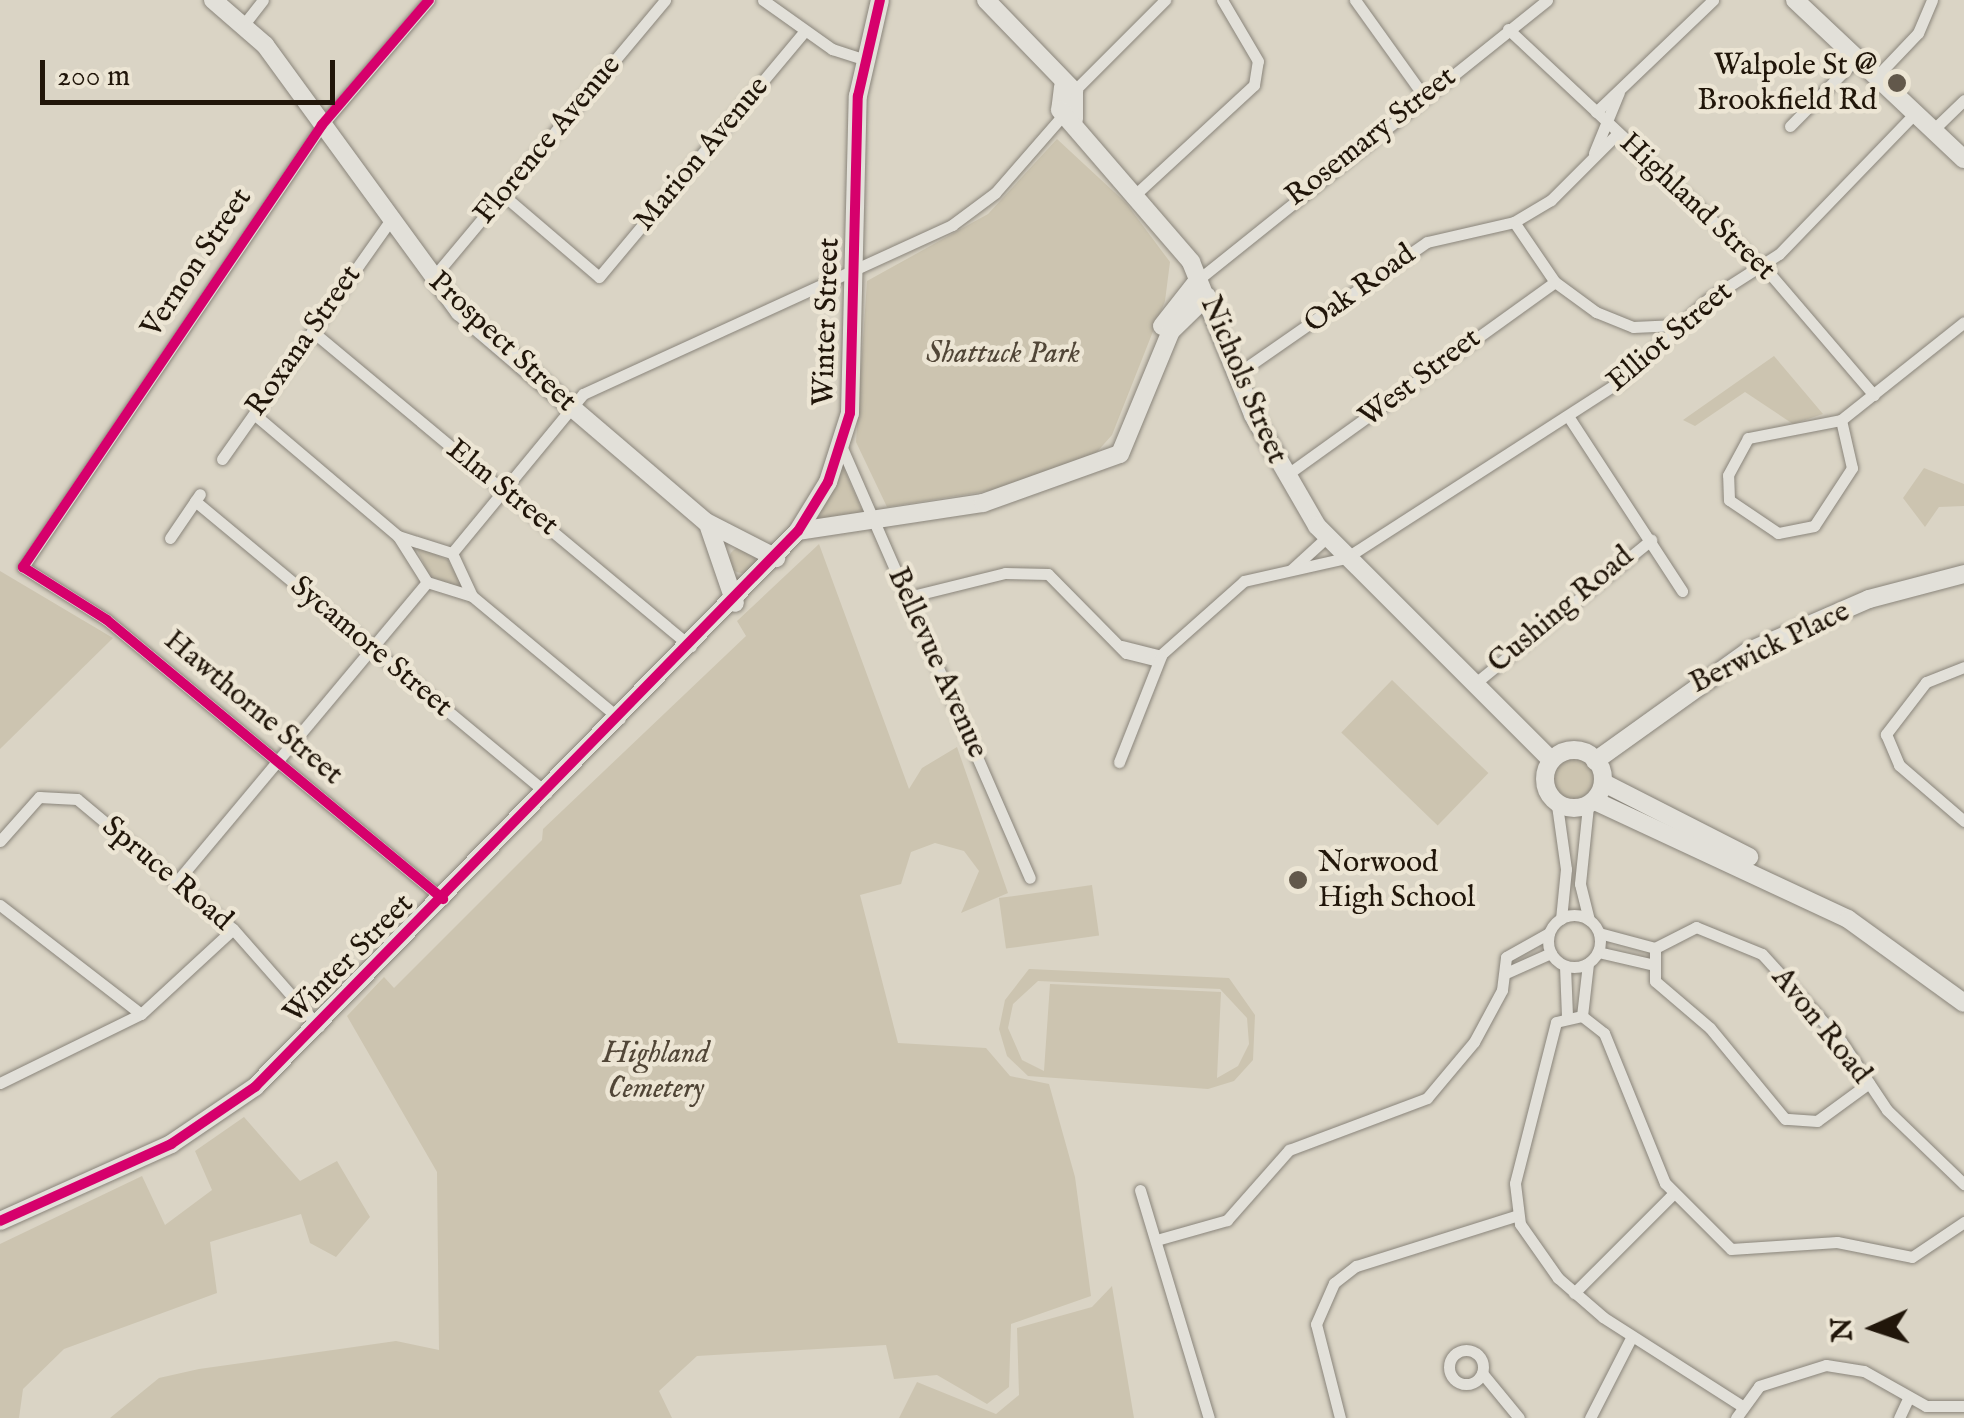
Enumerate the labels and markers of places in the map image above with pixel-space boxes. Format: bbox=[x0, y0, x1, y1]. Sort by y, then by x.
place label: Walpole St @ Brookfield Rd bbox=[1697, 48, 1877, 118]
marker: Walpole St @ Brookfield Rd bbox=[1886, 72, 1908, 94]
place label: Norwood High School bbox=[1318, 845, 1475, 916]
marker: Norwood High School bbox=[1287, 869, 1309, 891]

